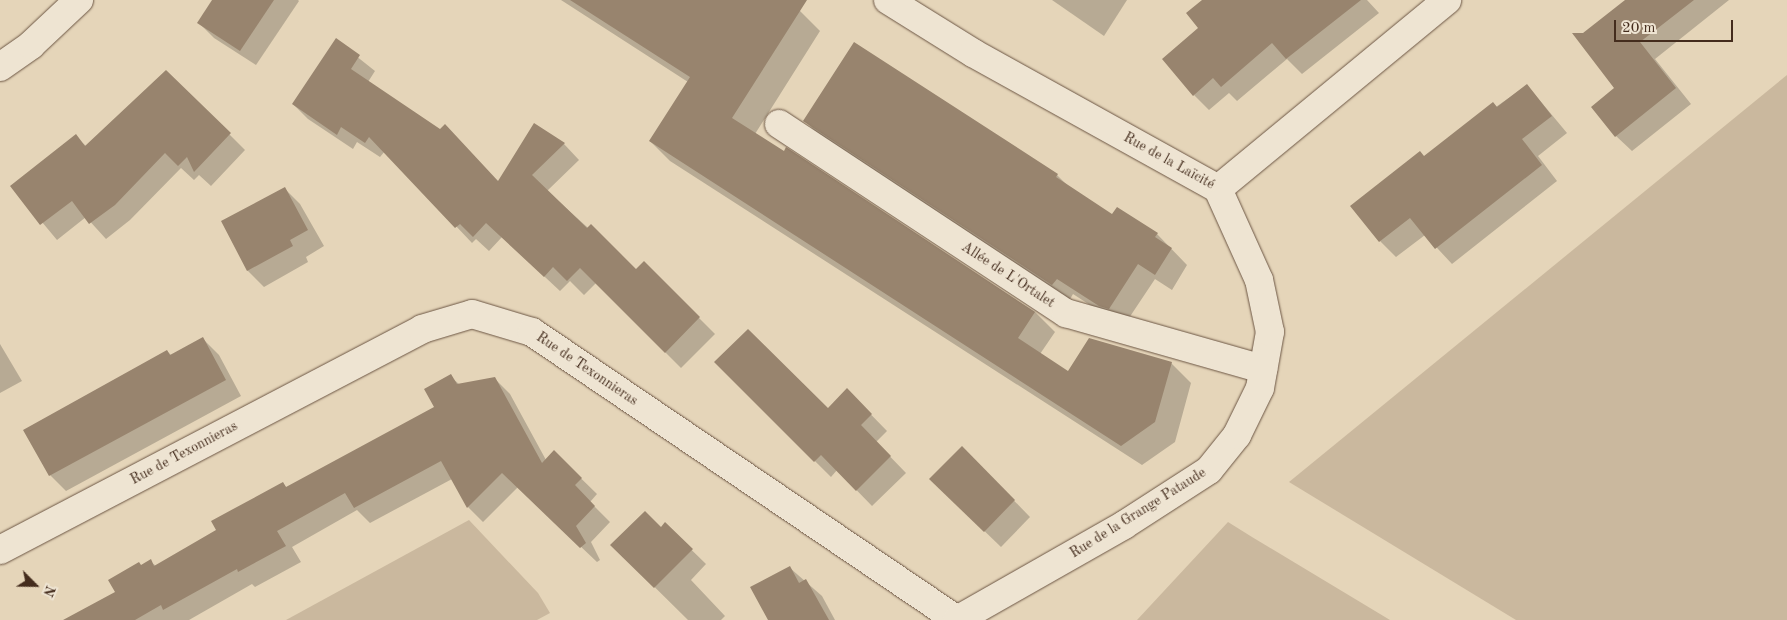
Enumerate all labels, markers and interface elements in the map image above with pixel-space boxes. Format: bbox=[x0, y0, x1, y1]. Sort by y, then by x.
scale bar bbox=[1617, 10, 1736, 42]
text: 20 m bbox=[1622, 21, 1656, 36]
street label: Rue de la Laïcité bbox=[1120, 129, 1218, 193]
street label: Allée de L'Ortalet bbox=[958, 239, 1058, 311]
street label: Rue de Texonnieras bbox=[533, 329, 641, 409]
street label: Rue de Texonnieras bbox=[128, 418, 240, 488]
street label: Rue de la Grange Pataude bbox=[1067, 464, 1209, 562]
north arrow bbox=[10, 560, 60, 610]
text: N bbox=[40, 583, 57, 599]

